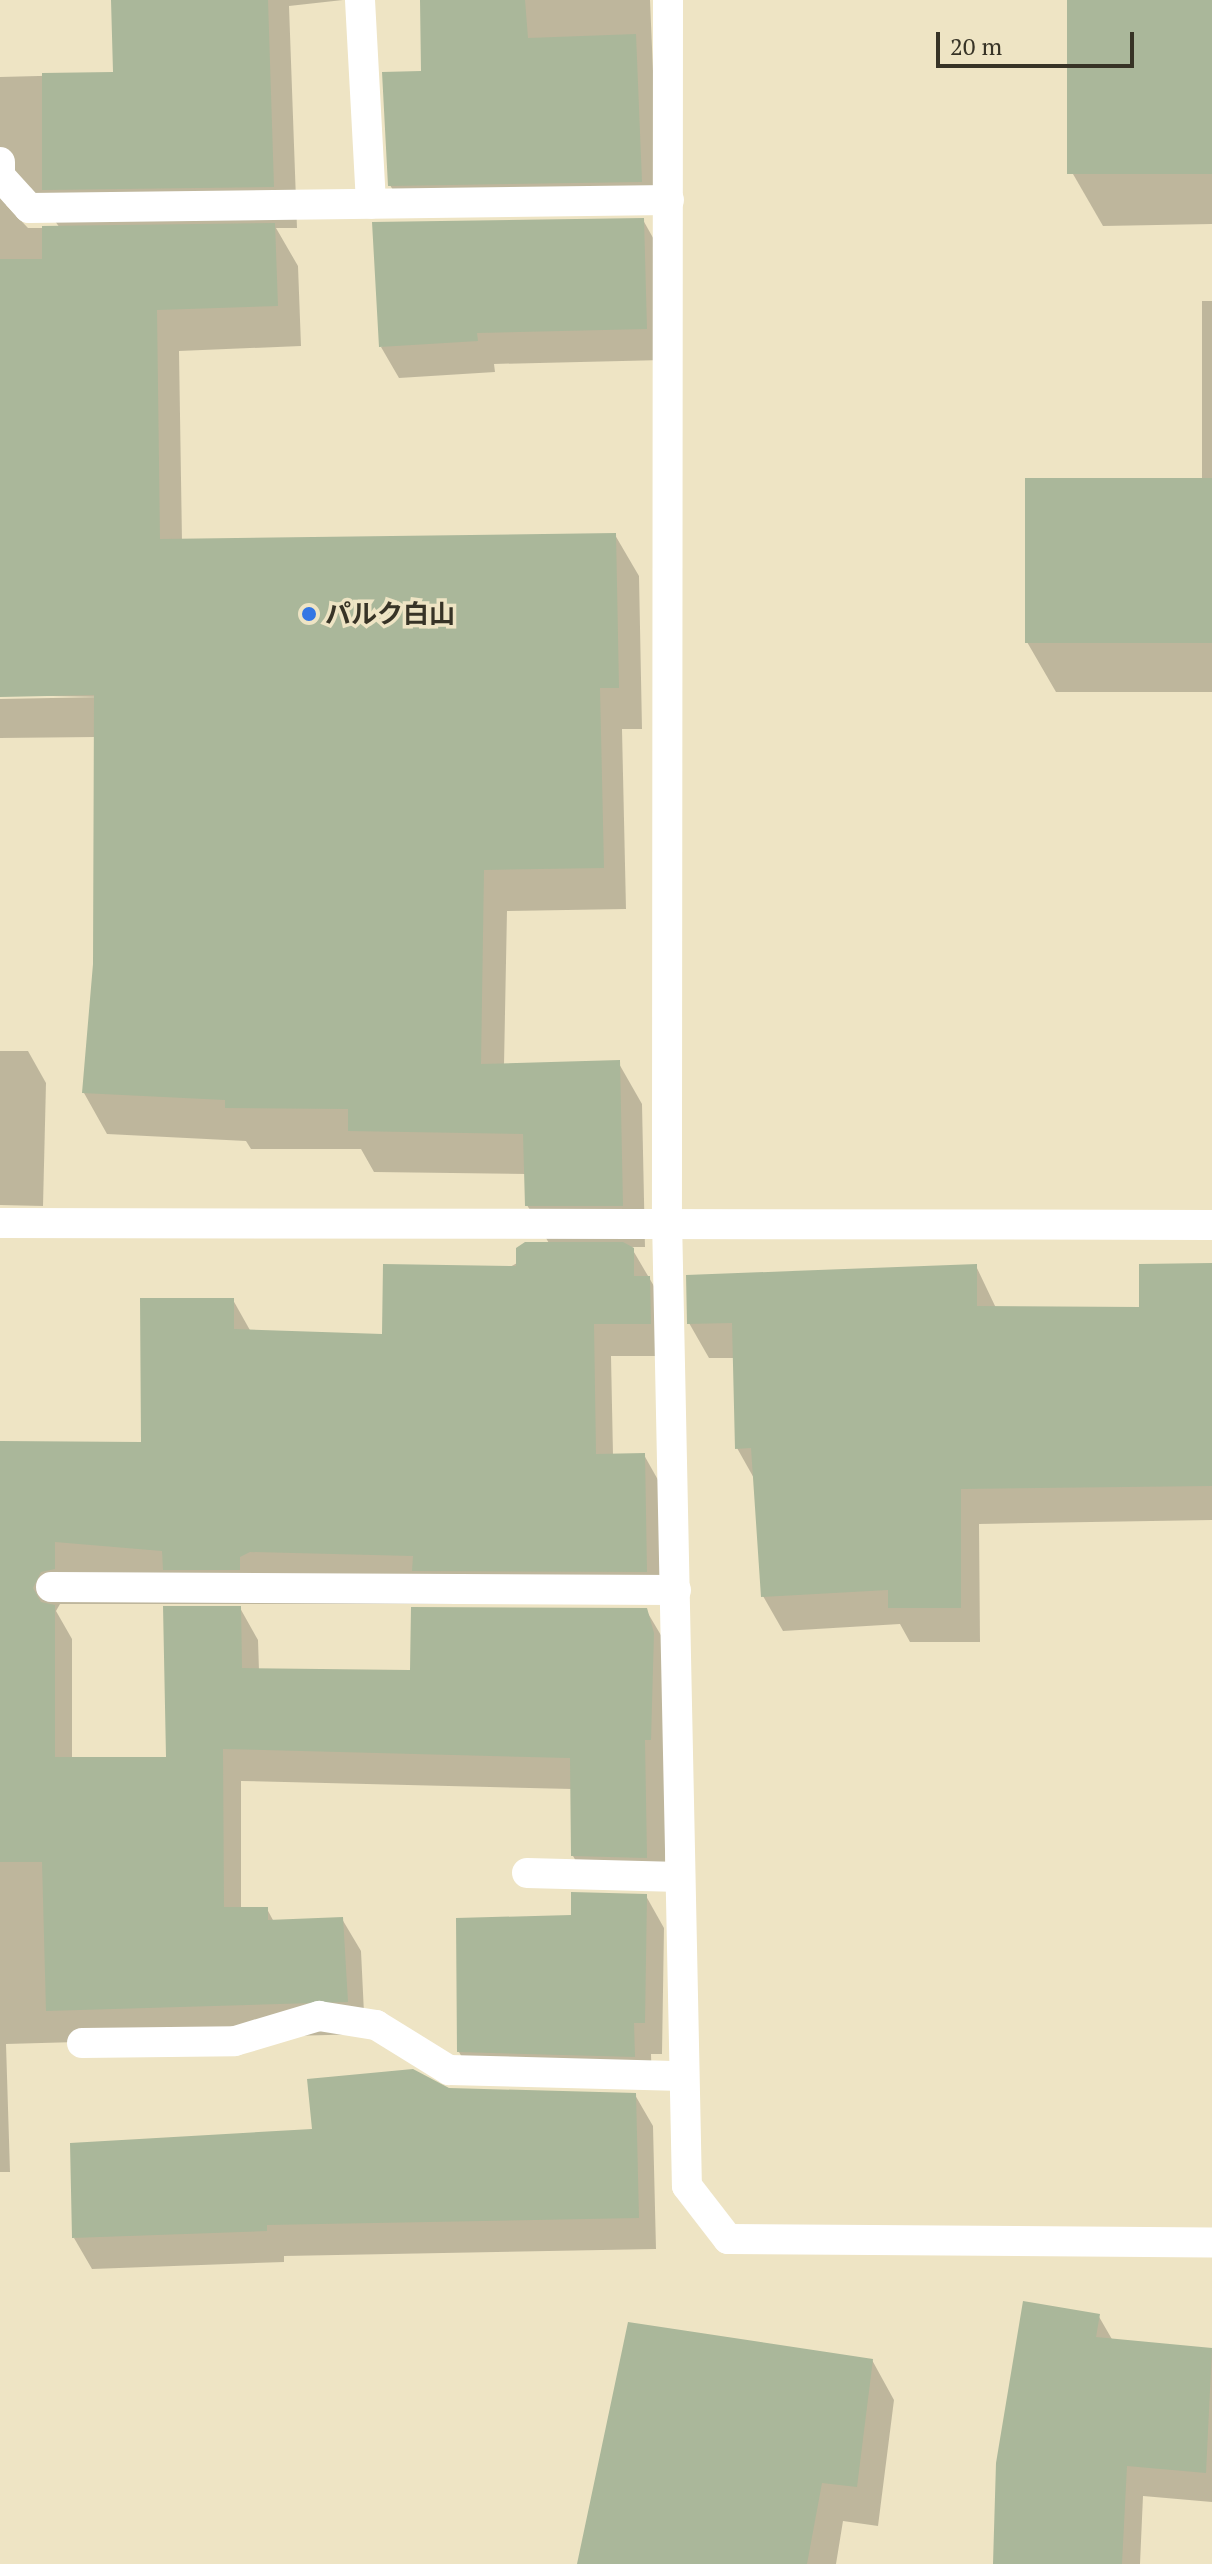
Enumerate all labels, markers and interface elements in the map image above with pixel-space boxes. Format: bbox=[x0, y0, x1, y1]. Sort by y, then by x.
scale bar bbox=[940, 16, 1138, 66]
text: 20 m bbox=[950, 30, 1002, 62]
place label: パルク白山 bbox=[325, 598, 455, 630]
marker: パルク白山 bbox=[300, 605, 318, 623]

